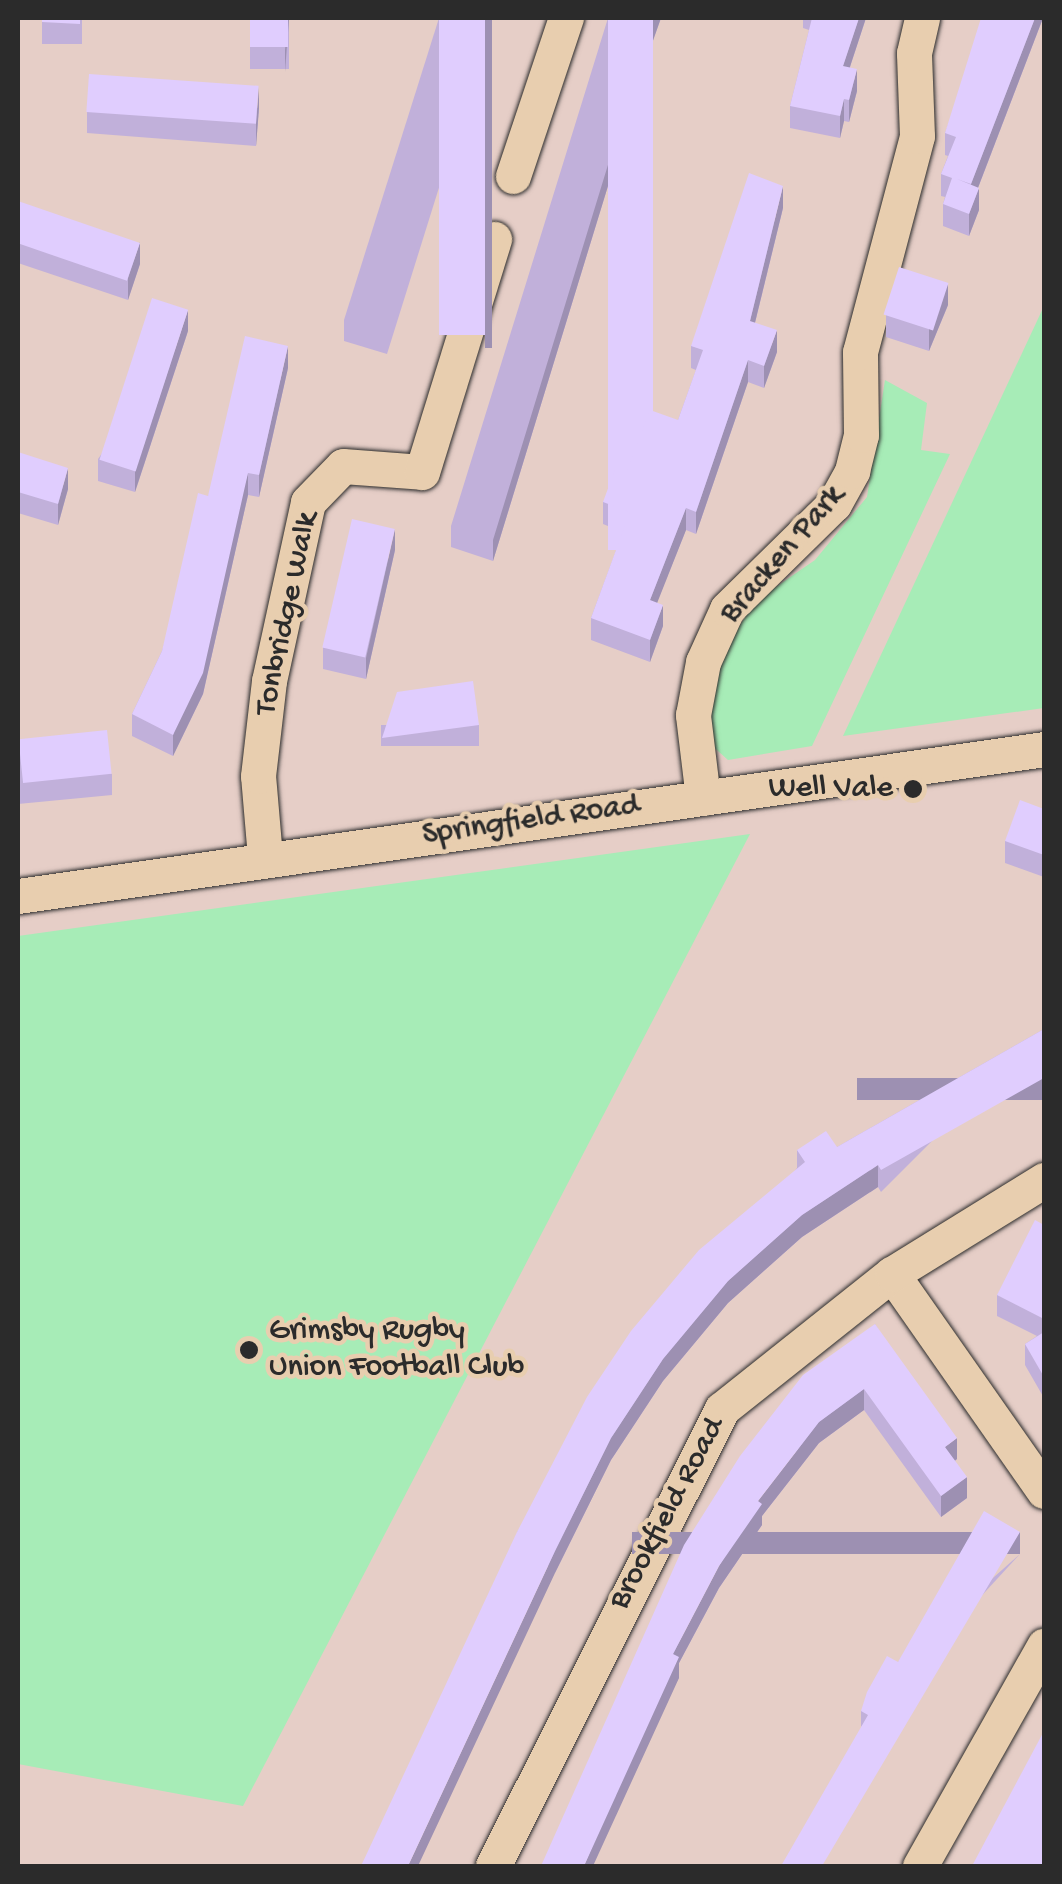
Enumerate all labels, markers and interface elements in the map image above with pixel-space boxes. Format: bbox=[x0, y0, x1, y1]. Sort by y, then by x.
street label: Bracken Park bbox=[712, 478, 854, 632]
street label: Tonbridge Walk bbox=[248, 509, 328, 719]
place label: Well Vale bbox=[768, 770, 893, 808]
marker: Well Vale bbox=[902, 778, 924, 800]
street label: Springfield Road bbox=[420, 787, 642, 855]
place label: Grimsby Rugby Union Football Club bbox=[269, 1313, 524, 1388]
marker: Grimsby Rugby Union Football Club bbox=[238, 1339, 260, 1361]
street label: Brookfield Road bbox=[601, 1412, 735, 1616]

